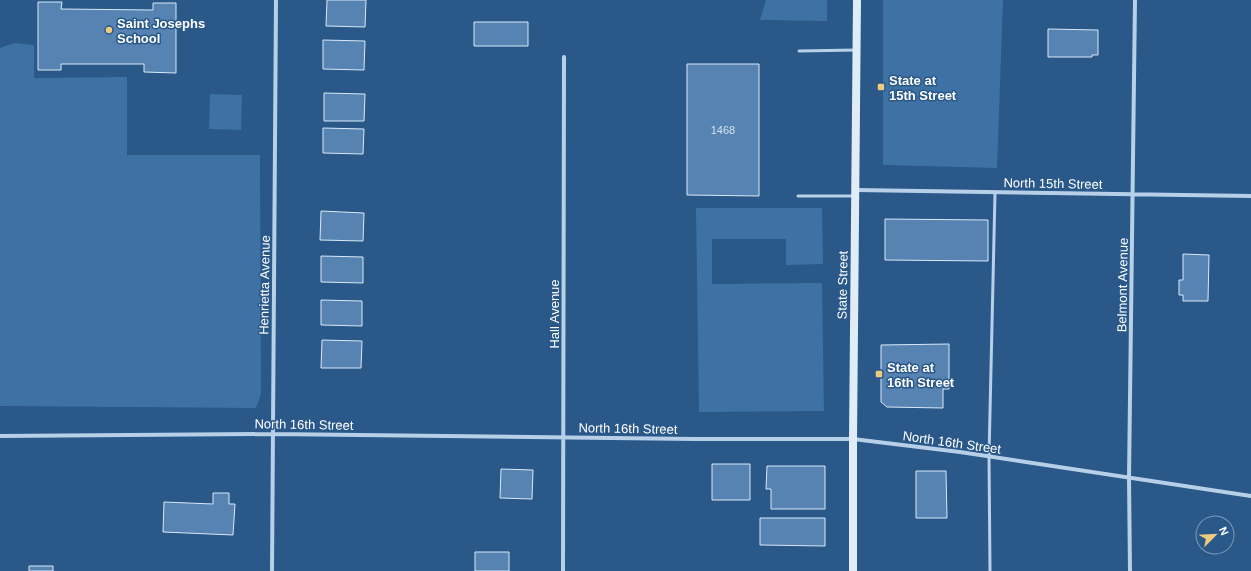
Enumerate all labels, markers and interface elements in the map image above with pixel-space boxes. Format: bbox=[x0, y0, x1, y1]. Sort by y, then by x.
place label: Saint Josephs School bbox=[117, 16, 205, 46]
marker: Saint Josephs School bbox=[104, 25, 114, 35]
place label: State at 15th Street bbox=[889, 73, 957, 103]
marker: State at 15th Street bbox=[876, 82, 886, 92]
house number: 1468 bbox=[711, 124, 735, 136]
street label: North 15th Street bbox=[1003, 175, 1103, 192]
street label: Henrietta Avenue bbox=[256, 235, 273, 335]
street label: Belmont Avenue bbox=[1114, 238, 1131, 332]
street label: State Street bbox=[834, 250, 851, 319]
street label: Hall Avenue bbox=[547, 279, 562, 349]
place label: State at 16th Street bbox=[887, 360, 955, 390]
marker: State at 16th Street bbox=[874, 369, 884, 379]
street label: North 16th Street bbox=[254, 416, 354, 433]
street label: North 16th Street bbox=[578, 420, 678, 437]
street label: North 16th Street bbox=[902, 428, 1002, 457]
north arrow bbox=[1195, 515, 1235, 555]
text: N bbox=[1217, 525, 1231, 537]

